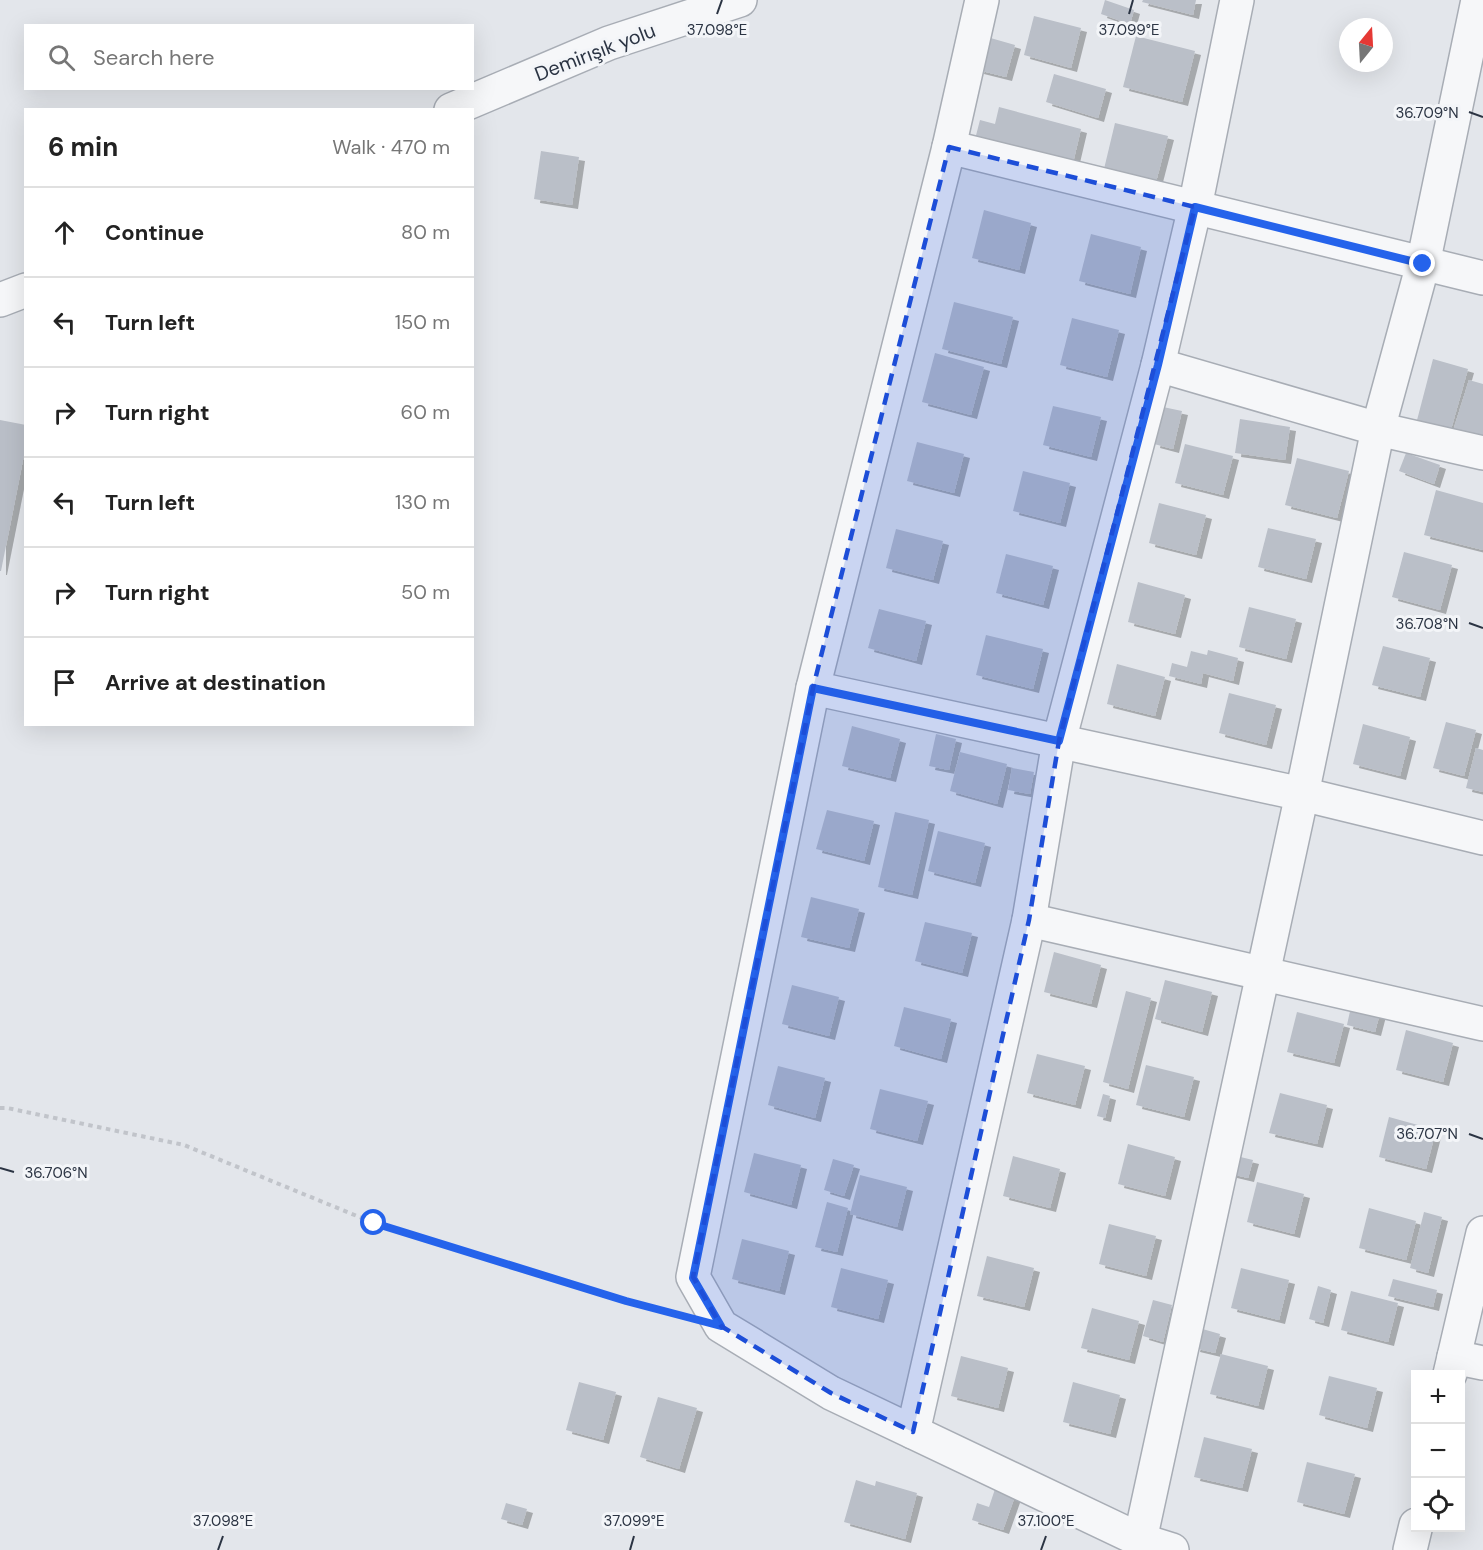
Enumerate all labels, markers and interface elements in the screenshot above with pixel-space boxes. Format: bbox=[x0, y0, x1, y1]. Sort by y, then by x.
street label: Demirışık yolu bbox=[531, 17, 659, 87]
north arrow bbox=[1339, 18, 1393, 72]
text: 37.098°E bbox=[687, 20, 747, 40]
text: 37.099°E bbox=[1099, 20, 1159, 40]
search box bbox=[24, 24, 474, 90]
icon: search bbox=[45, 41, 78, 74]
text: Search here bbox=[93, 43, 214, 72]
text: 36.709°N bbox=[1395, 103, 1459, 123]
text: 6 min bbox=[48, 130, 118, 164]
text: Walk · 470 m bbox=[332, 134, 450, 160]
icon: ahead bbox=[48, 216, 81, 249]
text: Continue bbox=[105, 218, 204, 247]
text: 80 m bbox=[401, 219, 450, 245]
route end bbox=[1409, 250, 1435, 276]
icon: left bbox=[48, 306, 81, 339]
text: Turn left bbox=[105, 308, 195, 337]
text: 150 m bbox=[395, 309, 450, 335]
icon: right bbox=[48, 396, 81, 429]
text: Turn right bbox=[105, 398, 210, 427]
text: 60 m bbox=[401, 399, 450, 425]
icon: left bbox=[48, 486, 81, 519]
text: Turn left bbox=[105, 488, 195, 517]
text: 130 m bbox=[395, 489, 450, 515]
icon: right bbox=[48, 576, 81, 609]
text: Turn right bbox=[105, 578, 210, 607]
text: 50 m bbox=[401, 579, 450, 605]
text: 36.708°N bbox=[1396, 614, 1458, 634]
icon: arrive bbox=[48, 666, 81, 699]
text: Arrive at destination bbox=[105, 668, 326, 697]
text: 36.707°N bbox=[1396, 1124, 1458, 1144]
text: 36.706°N bbox=[24, 1163, 88, 1183]
route start bbox=[360, 1209, 386, 1235]
map controls bbox=[1411, 1370, 1465, 1532]
button: + bbox=[1411, 1370, 1465, 1424]
button: − bbox=[1411, 1424, 1465, 1478]
button: locate bbox=[1411, 1478, 1465, 1532]
text: 37.098°E bbox=[193, 1511, 253, 1531]
text: 37.099°E bbox=[604, 1511, 664, 1531]
text: 37.100°E bbox=[1017, 1511, 1075, 1531]

